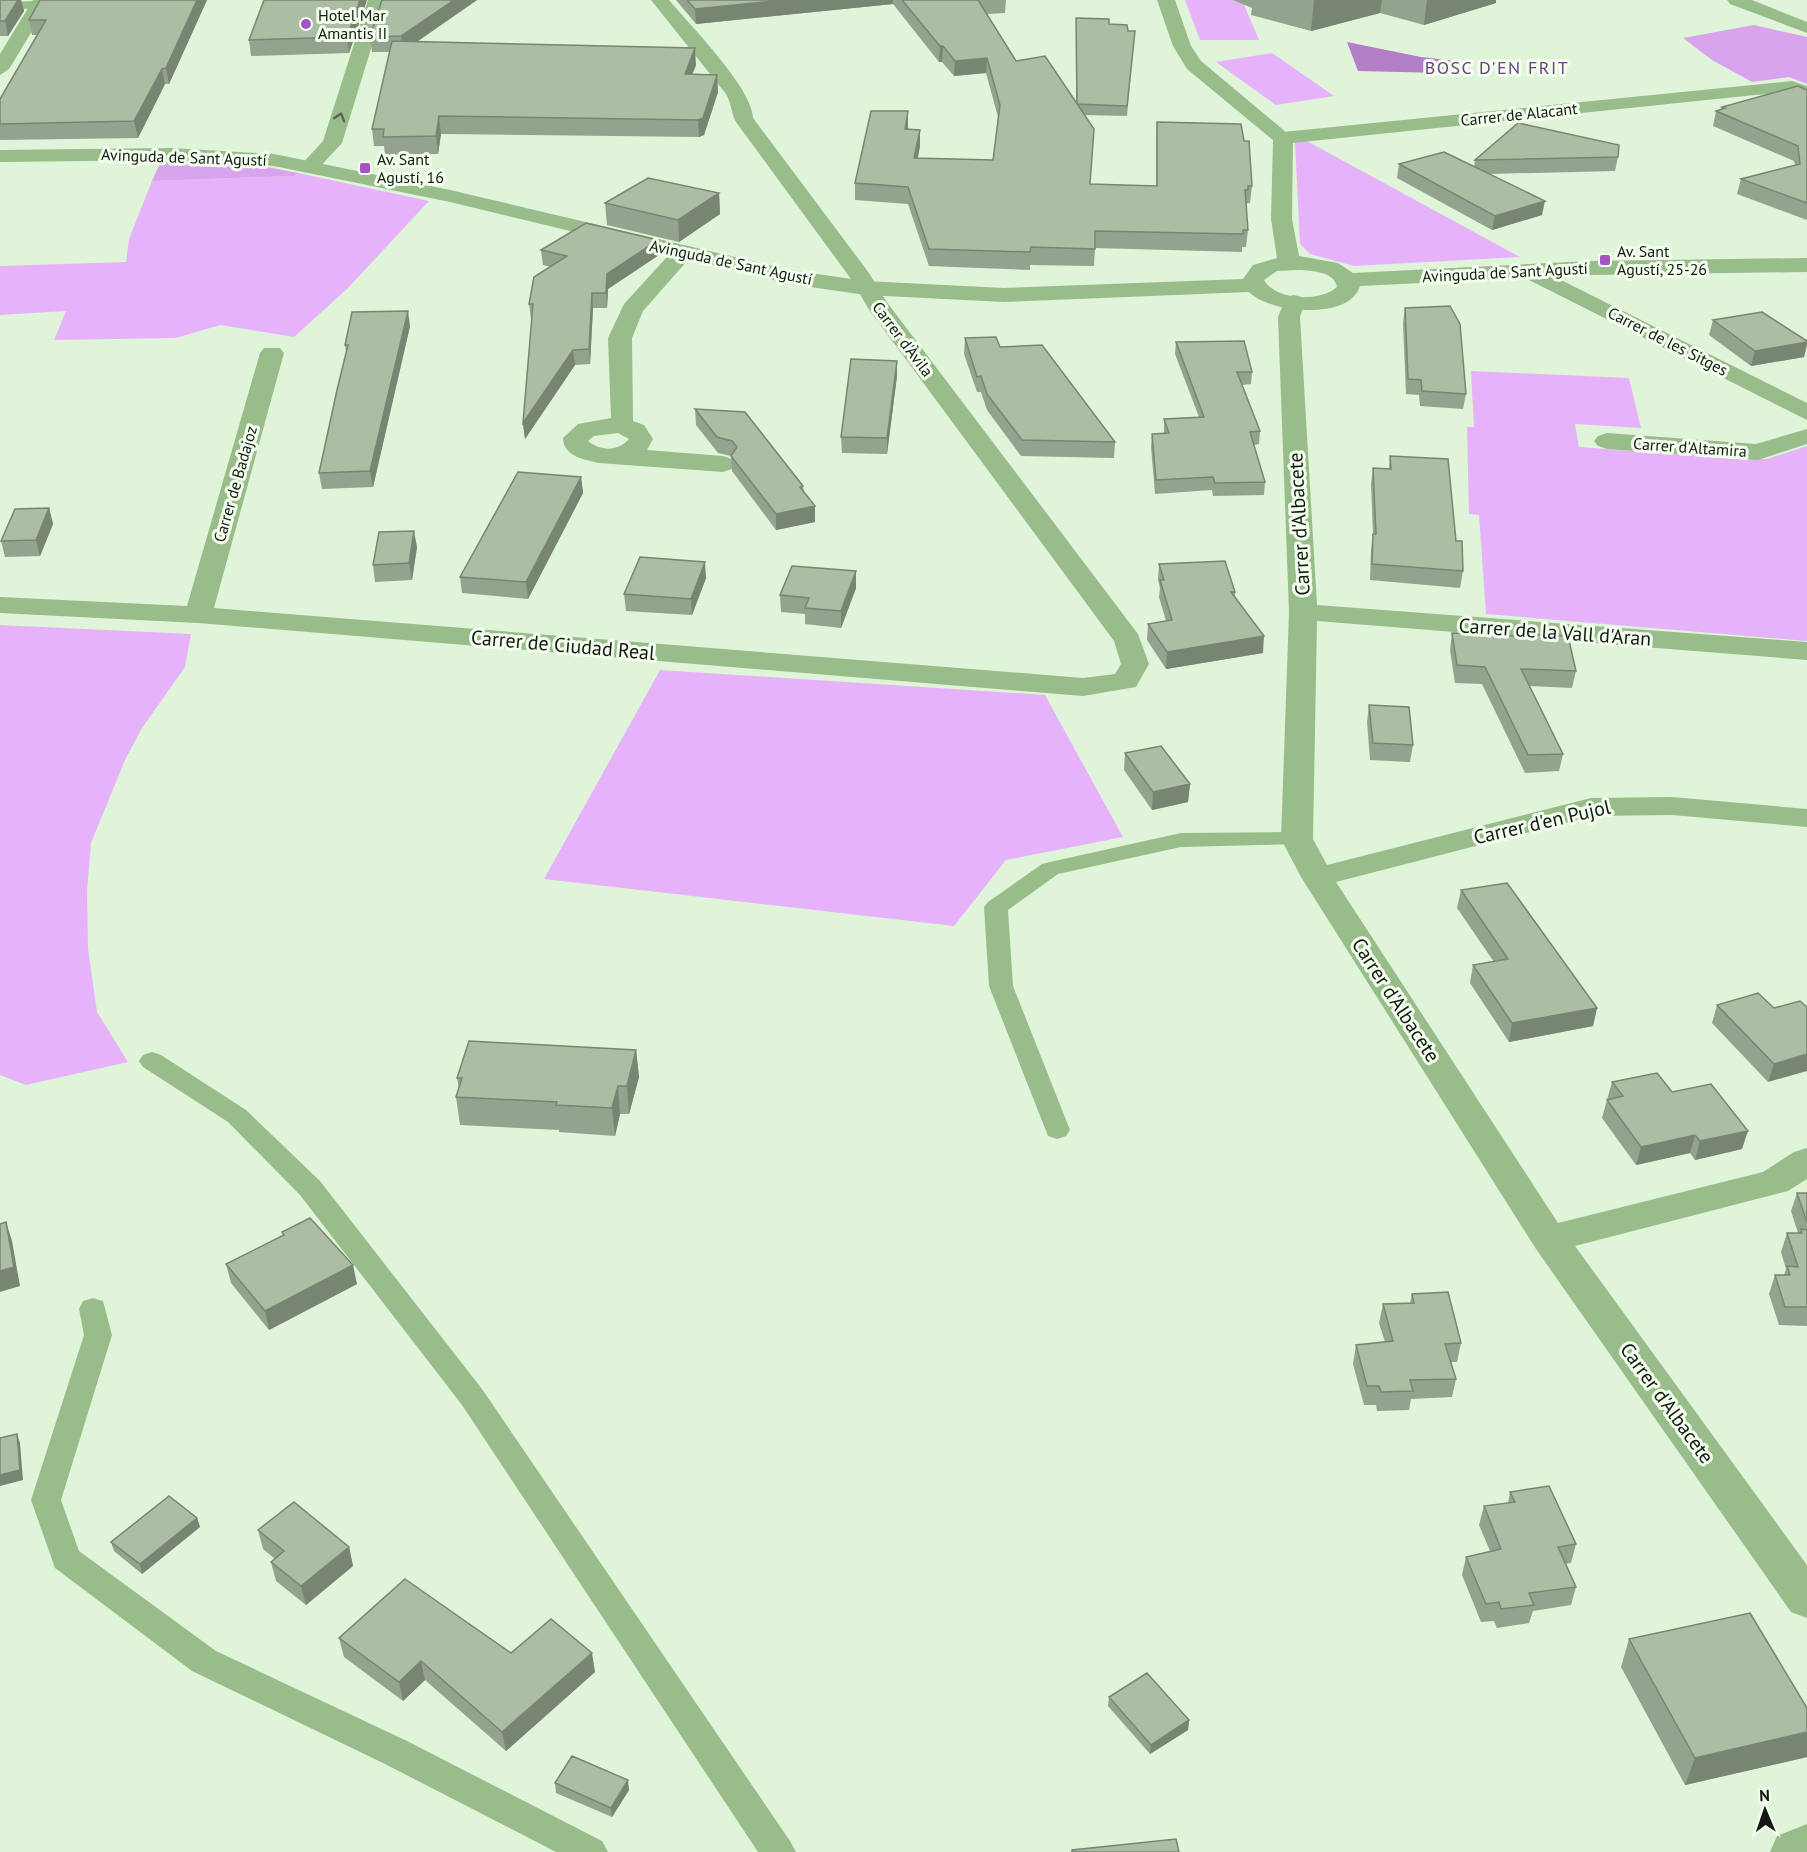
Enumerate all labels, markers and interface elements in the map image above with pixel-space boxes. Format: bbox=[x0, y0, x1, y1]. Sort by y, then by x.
place label: Hotel Mar Amantis II bbox=[318, 5, 387, 43]
marker: Hotel Mar Amantis II bbox=[299, 17, 313, 31]
district label: BOSC D'EN FRIT bbox=[1425, 56, 1569, 79]
street label: Carrer de Alacant bbox=[1460, 98, 1579, 130]
one-way arrow bbox=[333, 112, 345, 123]
street label: Avinguda de Sant Agustí bbox=[101, 144, 267, 170]
place label: Av. Sant Agustí, 16 bbox=[377, 149, 444, 187]
marker: Av. Sant Agustí, 16 bbox=[358, 161, 372, 175]
street label: Avinguda de Sant Agustí bbox=[648, 235, 814, 289]
place label: Av. Sant Agustí, 25-26 bbox=[1617, 241, 1707, 279]
marker: Av. Sant Agustí, 25-26 bbox=[1598, 253, 1612, 267]
street label: Avinguda de Sant Agustí bbox=[1422, 258, 1588, 286]
street label: Carrer d'Àvila bbox=[868, 297, 938, 381]
street label: Carrer de les Sitges bbox=[1605, 302, 1732, 380]
street label: Carrer de Badajoz bbox=[209, 424, 261, 544]
street label: Carrer d'Altamira bbox=[1633, 433, 1747, 461]
street label: Carrer d'Albacete bbox=[1282, 452, 1316, 596]
street label: Carrer de la Vall d'Aran bbox=[1458, 612, 1652, 652]
street label: Carrer de Ciudad Real bbox=[470, 624, 656, 666]
street label: Carrer d'en Pujol bbox=[1471, 794, 1613, 850]
street label: Carrer d'Albacete bbox=[1346, 933, 1446, 1067]
street label: Carrer d'Albacete bbox=[1614, 1337, 1720, 1469]
north arrow bbox=[1735, 1780, 1795, 1840]
text: N bbox=[1759, 1785, 1770, 1805]

